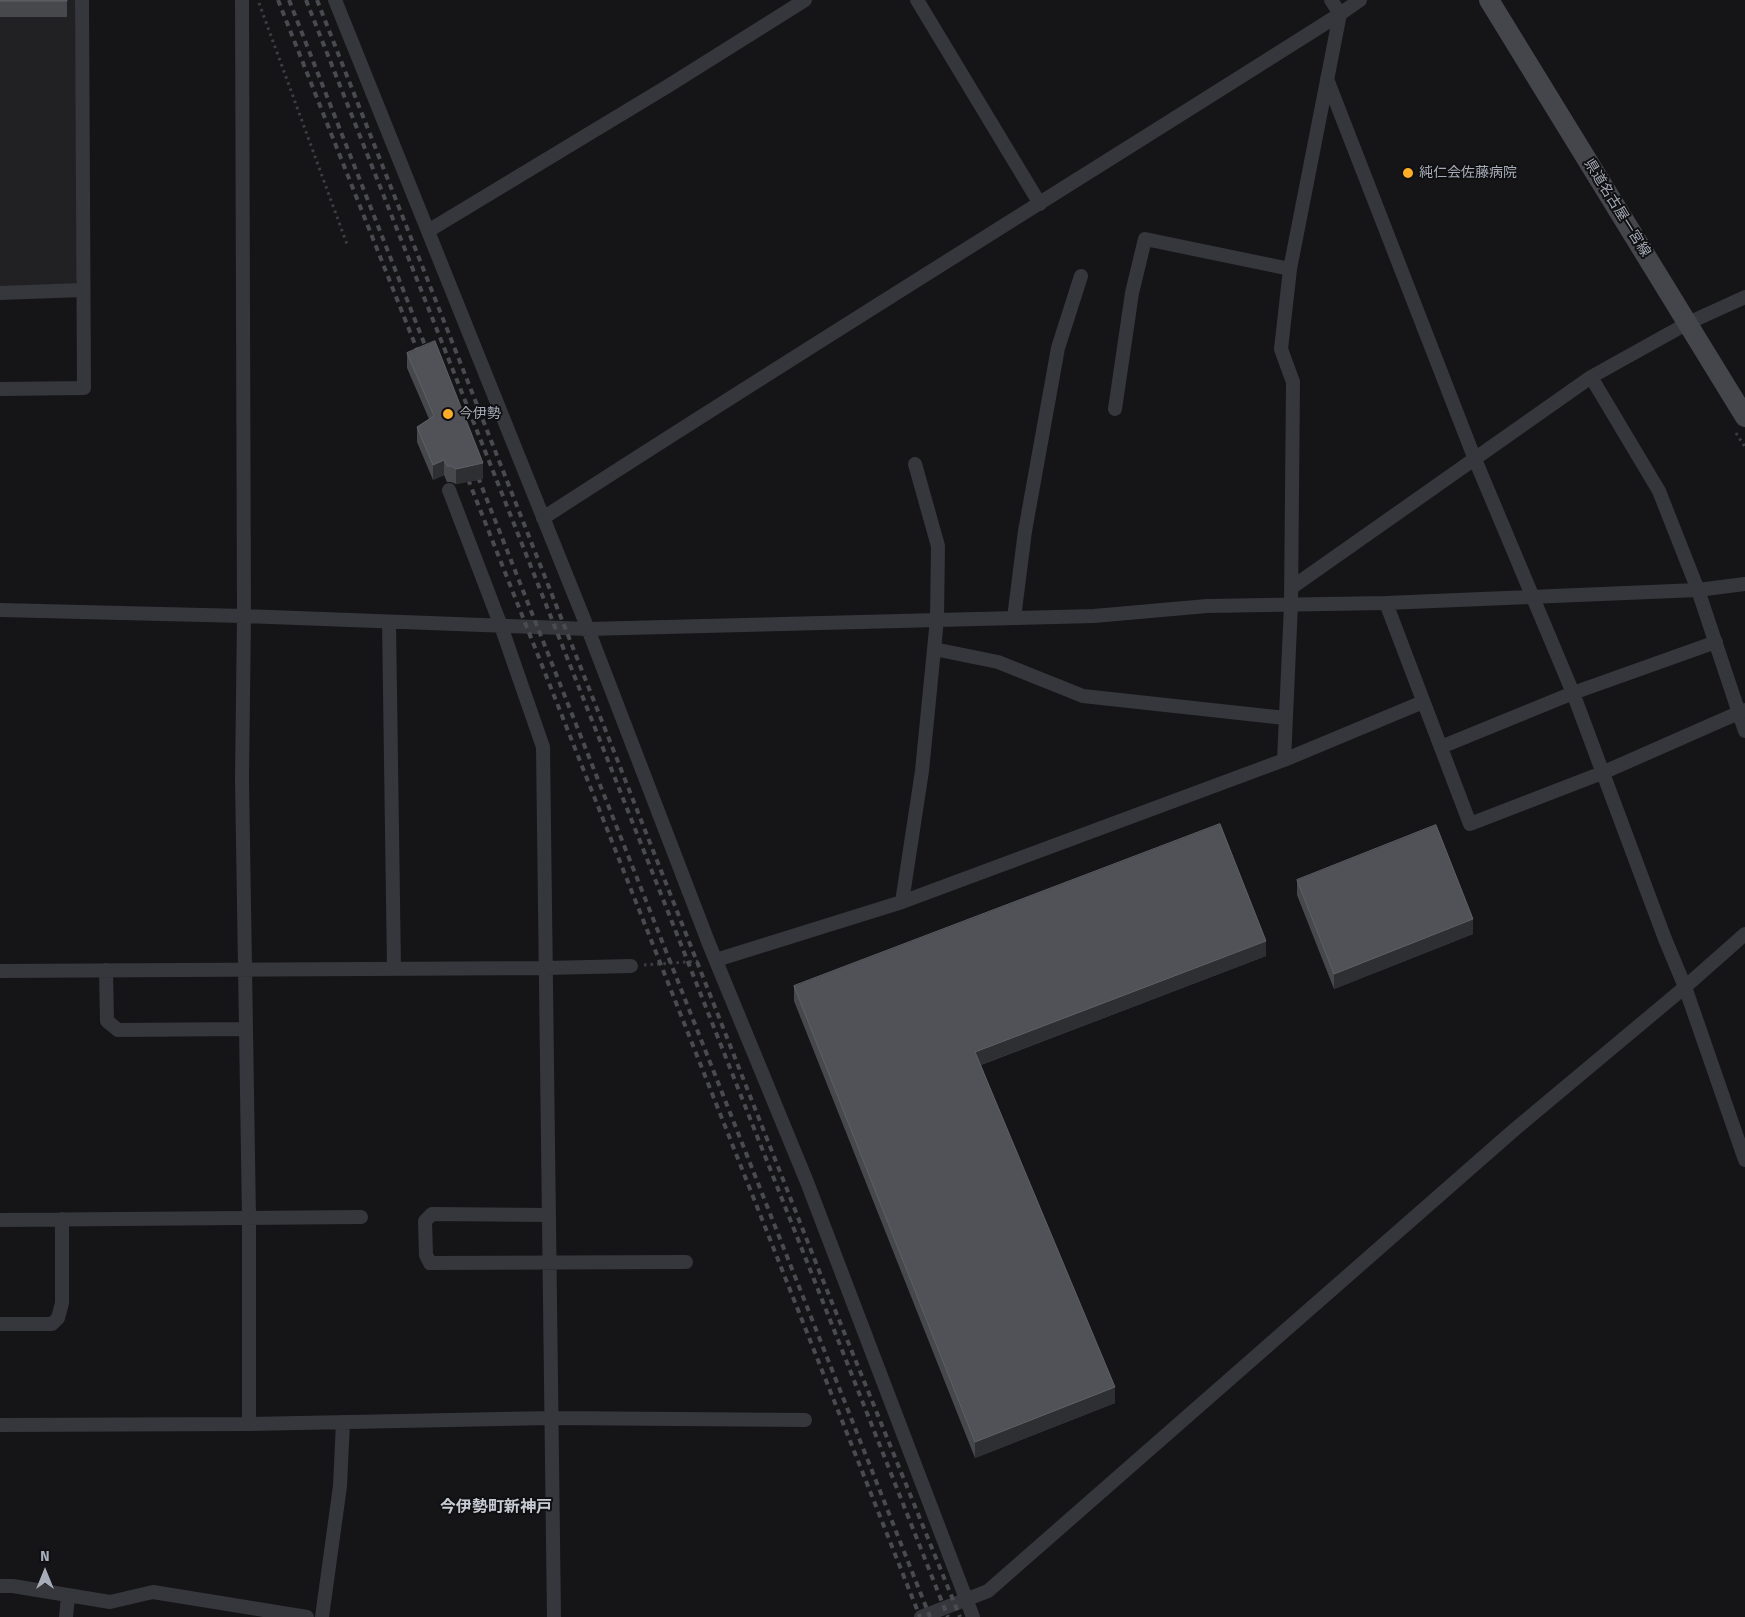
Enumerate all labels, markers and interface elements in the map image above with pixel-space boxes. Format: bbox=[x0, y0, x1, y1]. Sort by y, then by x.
street label: 県道名古屋一宮線 bbox=[1580, 156, 1654, 260]
place label: 純仁会佐藤病院 bbox=[1419, 165, 1517, 181]
marker: 純仁会佐藤病院 bbox=[1401, 166, 1415, 180]
place label: 今伊勢 bbox=[459, 406, 501, 422]
marker: 今伊勢 bbox=[441, 407, 455, 421]
district label: 今伊勢町新神戸 bbox=[440, 1498, 552, 1518]
north arrow bbox=[20, 1547, 70, 1597]
text: N bbox=[40, 1548, 50, 1565]

